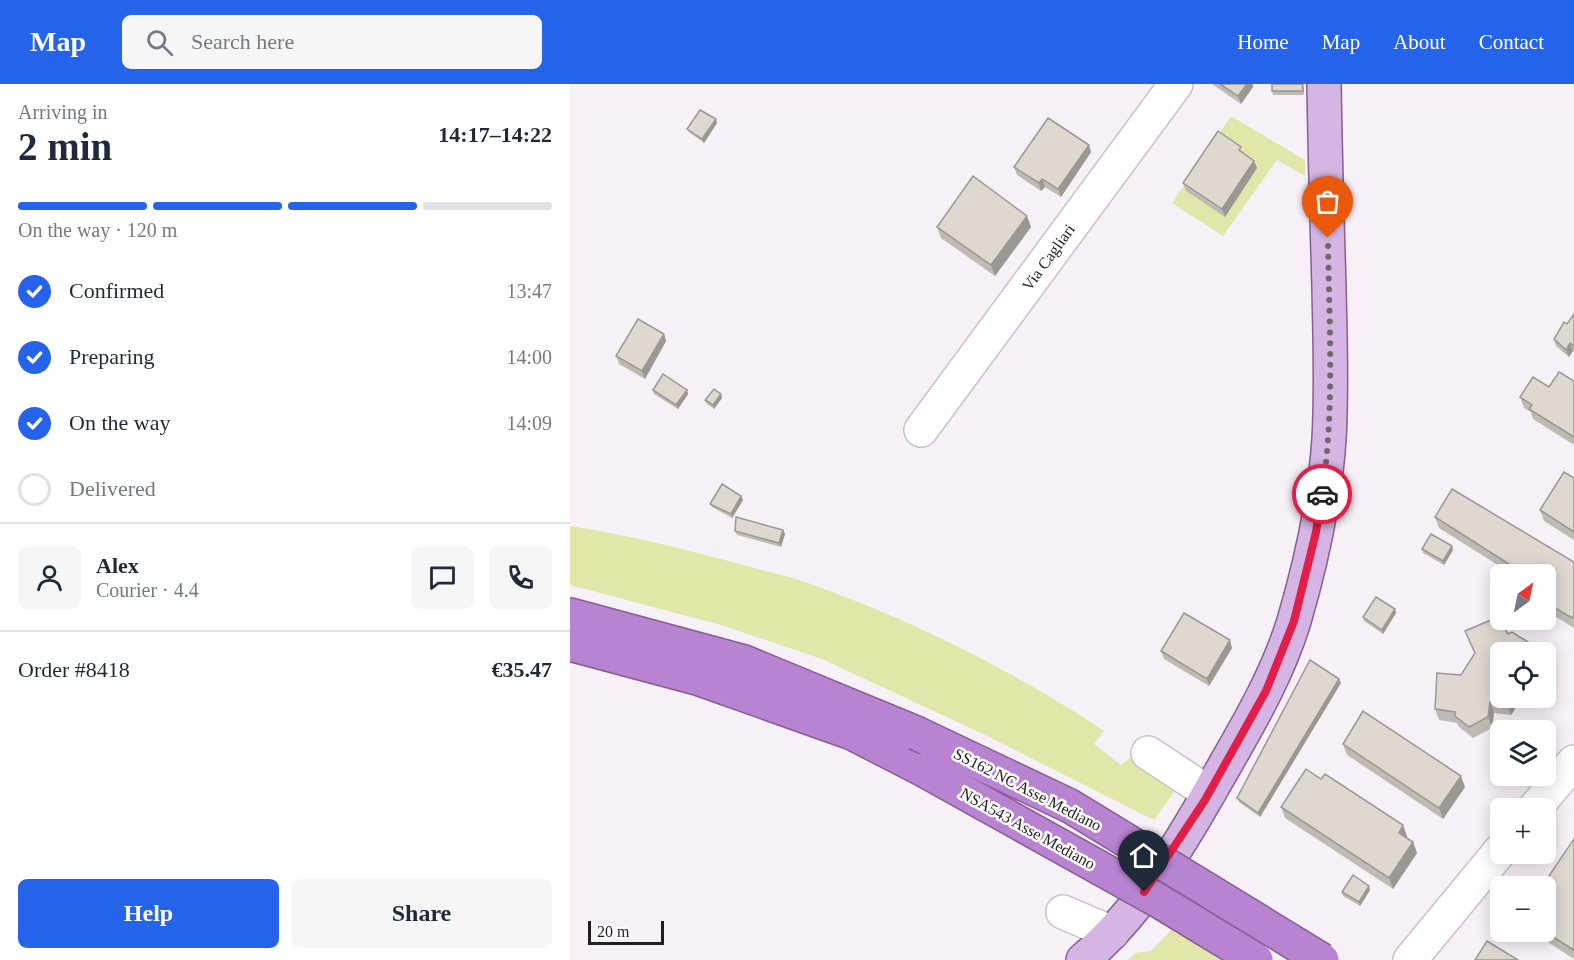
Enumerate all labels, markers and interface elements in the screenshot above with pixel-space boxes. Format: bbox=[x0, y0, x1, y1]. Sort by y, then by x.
search box bbox=[122, 15, 542, 69]
text: Map bbox=[30, 26, 86, 57]
icon: search bbox=[143, 26, 176, 59]
text: Search here bbox=[191, 29, 294, 54]
text: Home bbox=[1237, 30, 1289, 54]
text: Map bbox=[1322, 30, 1360, 54]
text: About bbox=[1393, 30, 1446, 54]
text: Contact bbox=[1479, 30, 1544, 54]
text: Arriving in bbox=[18, 101, 107, 123]
text: 14:17–14:22 bbox=[438, 122, 552, 147]
text: 2 min bbox=[18, 125, 112, 168]
pin bbox=[1302, 176, 1353, 238]
icon: bag bbox=[1311, 185, 1344, 218]
text: On the way · 120 m bbox=[18, 219, 177, 241]
street label: Via Cagliari bbox=[1019, 220, 1079, 294]
icon: check bbox=[18, 275, 51, 308]
text: Confirmed bbox=[69, 278, 164, 303]
text: 13:47 bbox=[506, 280, 552, 302]
icon: check bbox=[18, 341, 51, 374]
text: Preparing bbox=[69, 344, 155, 369]
text: 14:00 bbox=[506, 346, 552, 368]
icon: check bbox=[18, 407, 51, 440]
text: On the way bbox=[69, 410, 170, 435]
text: 14:09 bbox=[506, 412, 552, 434]
courier bbox=[1292, 464, 1352, 524]
text: Delivered bbox=[69, 476, 156, 501]
icon: car bbox=[1306, 478, 1339, 511]
button: person bbox=[18, 546, 81, 609]
button: chat bbox=[411, 546, 474, 609]
button: phone bbox=[489, 546, 552, 609]
text: Alex bbox=[96, 553, 139, 578]
north arrow bbox=[1490, 564, 1556, 630]
map controls bbox=[1490, 564, 1556, 942]
text: Courier · 4.4 bbox=[96, 579, 199, 601]
button: locate bbox=[1490, 642, 1556, 708]
text: Order #8418 bbox=[18, 657, 130, 682]
text: €35.47 bbox=[492, 657, 552, 682]
button: layers bbox=[1490, 720, 1556, 786]
street label: SS162 NC Asse Mediano bbox=[951, 745, 1104, 834]
street label: NSA543 Asse Mediano bbox=[958, 784, 1098, 873]
button: + bbox=[1490, 798, 1556, 864]
pin bbox=[1118, 830, 1169, 892]
icon: home bbox=[1127, 839, 1160, 872]
button: − bbox=[1490, 876, 1556, 942]
button: Help bbox=[18, 879, 279, 948]
button: Share bbox=[291, 879, 552, 948]
scale bar bbox=[588, 918, 664, 946]
text: 20 m bbox=[597, 923, 629, 940]

